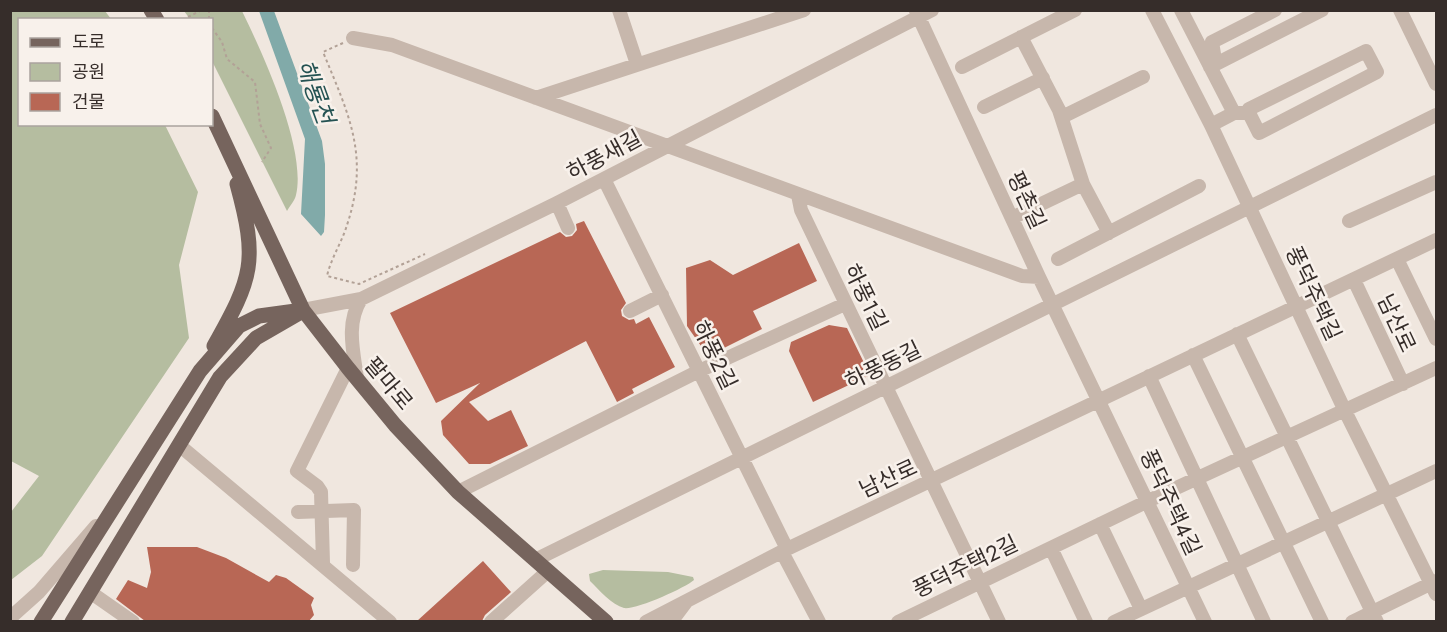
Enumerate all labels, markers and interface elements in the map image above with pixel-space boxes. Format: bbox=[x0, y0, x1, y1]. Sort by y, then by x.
legend bbox=[18, 18, 213, 126]
text: 도로 bbox=[72, 29, 105, 55]
water label: 해룡천 bbox=[288, 55, 344, 132]
text: 공원 bbox=[72, 59, 105, 85]
text: 건물 bbox=[72, 89, 105, 115]
street label: 하풍새길 bbox=[561, 122, 647, 188]
street label: 평촌길 bbox=[1000, 166, 1054, 234]
street label: 풍덕주택길 bbox=[1278, 240, 1350, 346]
street label: 하풍1길 bbox=[836, 258, 896, 336]
street label: 남산로 bbox=[1370, 289, 1424, 357]
street label: 하풍2길 bbox=[685, 315, 745, 395]
street label: 하풍동길 bbox=[840, 333, 926, 397]
street label: 팔마로 bbox=[357, 349, 421, 417]
street label: 풍덕주택4길 bbox=[1132, 444, 1210, 560]
street label: 남산로 bbox=[854, 451, 922, 505]
street label: 풍덕주택2길 bbox=[907, 527, 1023, 605]

